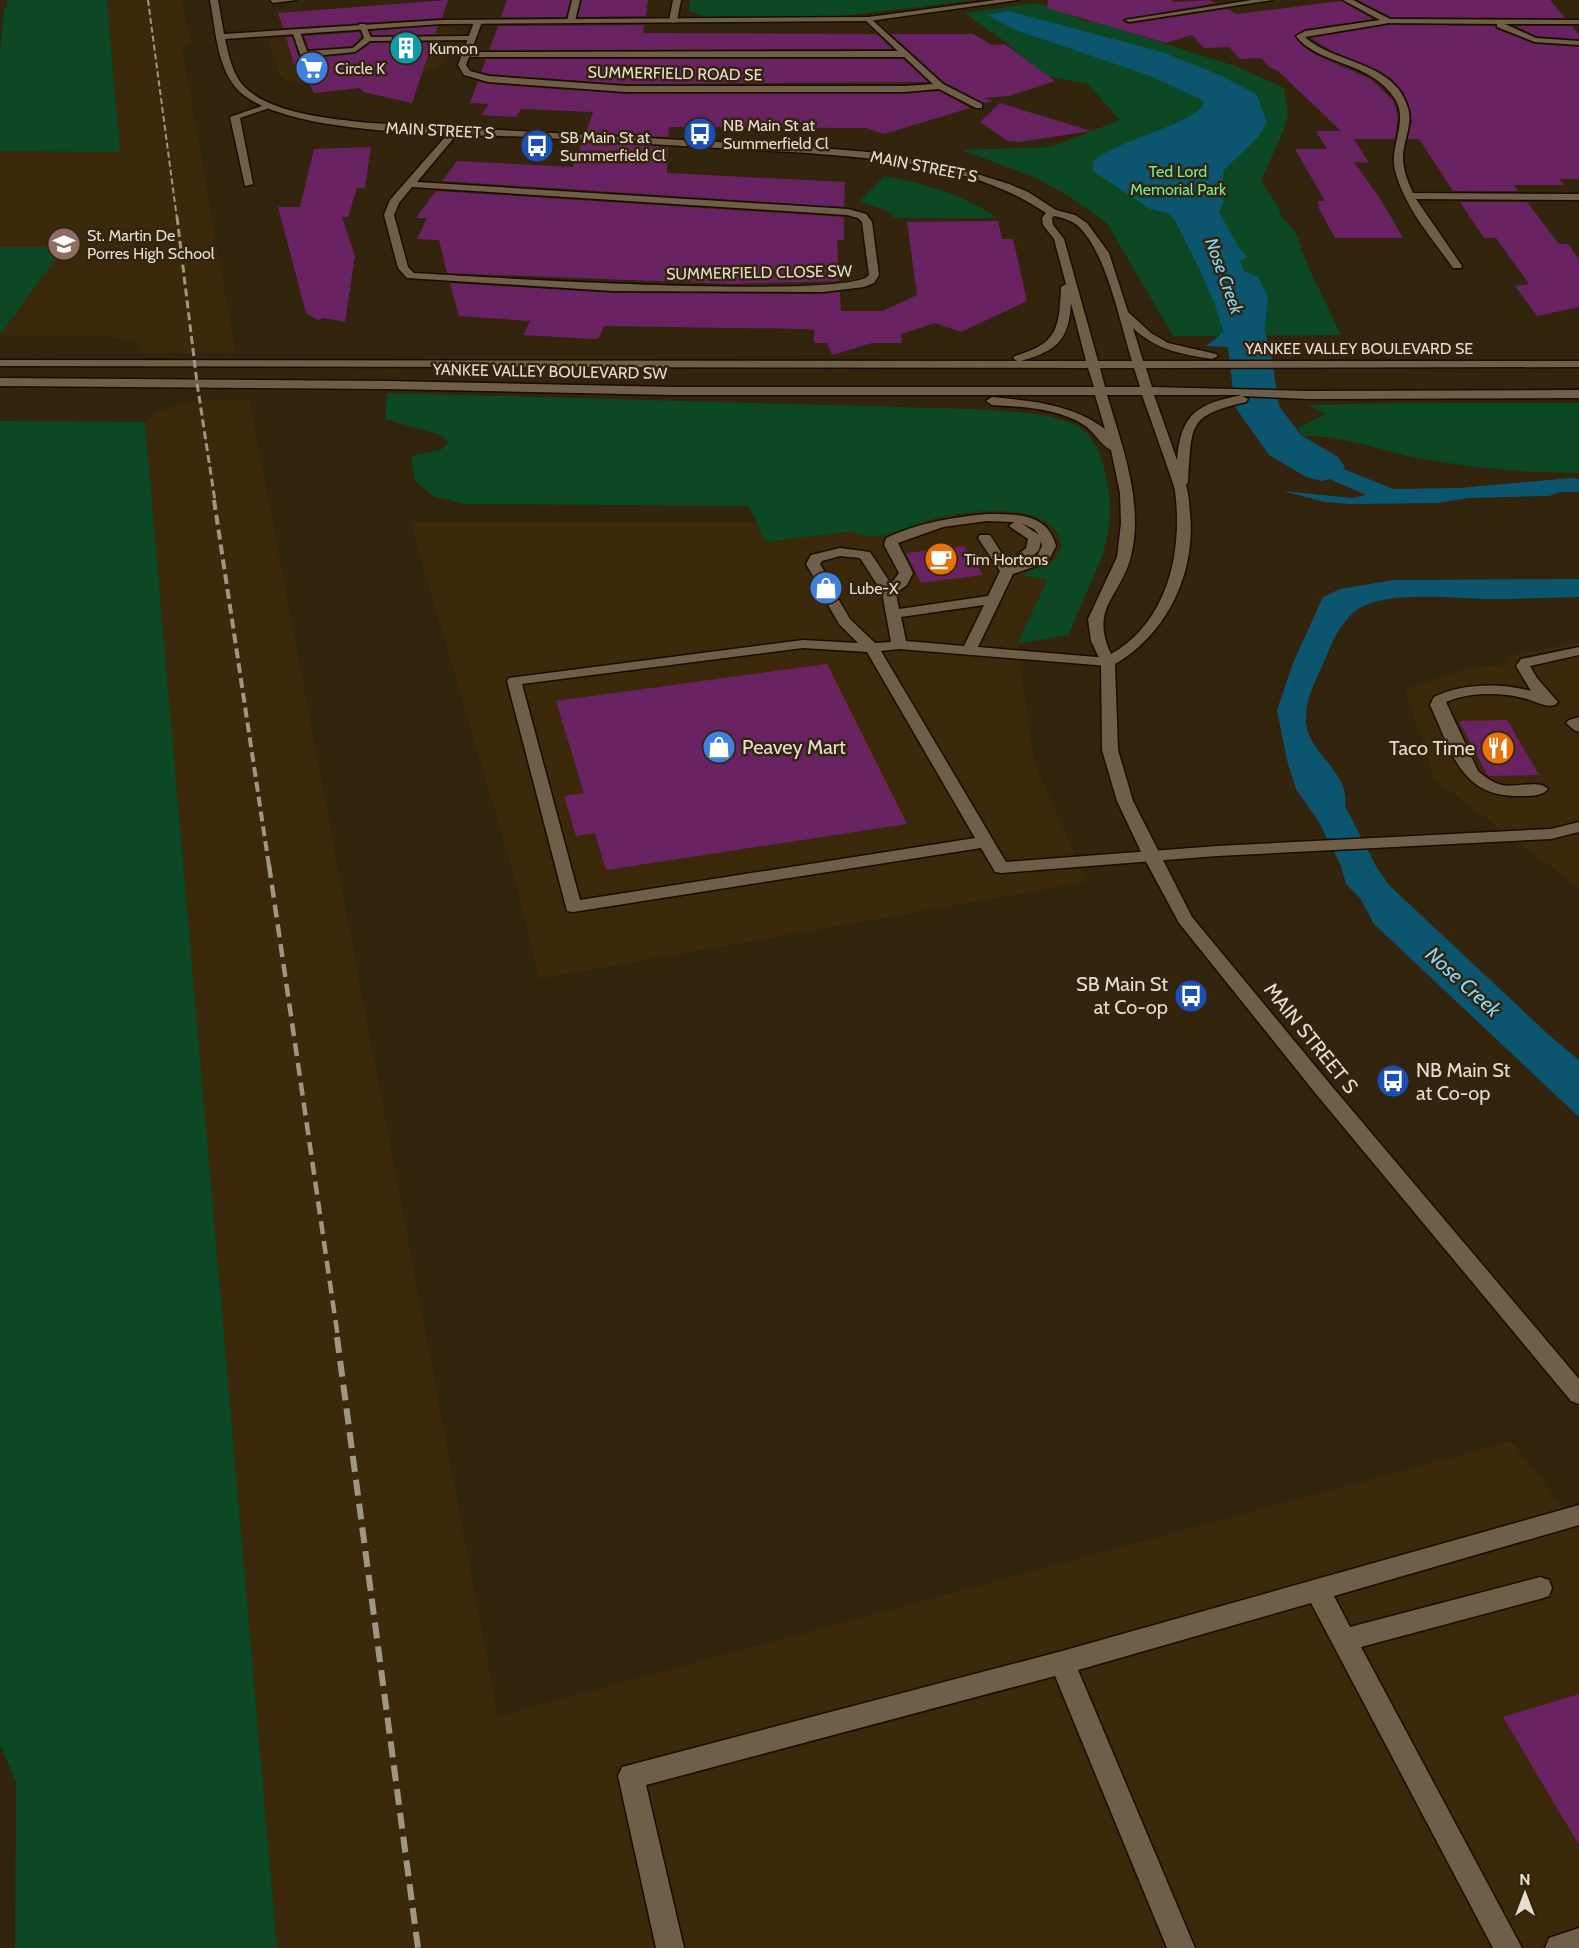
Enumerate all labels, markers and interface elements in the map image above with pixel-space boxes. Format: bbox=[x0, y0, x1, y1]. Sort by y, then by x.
building icon: Kumon bbox=[388, 30, 424, 66]
place label: Kumon bbox=[429, 39, 478, 58]
supermarket icon: Circle K bbox=[294, 50, 330, 86]
place label: Circle K bbox=[335, 59, 385, 78]
street label: SUMMERFIELD ROAD SE bbox=[587, 62, 763, 85]
bus stop icon: NB Main St at Summerfield Cl bbox=[682, 116, 718, 152]
place label: NB Main St at Summerfield Cl bbox=[723, 116, 829, 153]
street label: MAIN STREET S bbox=[385, 118, 495, 143]
bus stop icon: SB Main St at Summerfield Cl bbox=[519, 128, 555, 164]
place label: SB Main St at Summerfield Cl bbox=[560, 128, 666, 165]
street label: MAIN STREET S bbox=[869, 147, 979, 186]
park label: Ted Lord Memorial Park bbox=[1130, 162, 1227, 199]
school or university icon: St. Martin De Porres High School bbox=[46, 226, 82, 262]
place label: St. Martin De Porres High School bbox=[87, 226, 215, 263]
water label: Nose Creek bbox=[1200, 235, 1248, 318]
street label: SUMMERFIELD CLOSE SW bbox=[666, 261, 853, 284]
street label: YANKEE VALLEY BOULEVARD SE bbox=[1244, 339, 1473, 358]
street label: YANKEE VALLEY BOULEVARD SW bbox=[432, 360, 668, 383]
cafe icon: Tim Hortons bbox=[923, 541, 959, 577]
place label: Tim Hortons bbox=[964, 550, 1048, 569]
shop icon: Lube-X bbox=[808, 570, 844, 606]
place label: Lube-X bbox=[849, 579, 899, 598]
shop icon: Peavey Mart bbox=[701, 729, 737, 765]
restaurant icon: Taco Time bbox=[1480, 730, 1516, 766]
place label: Peavey Mart bbox=[742, 735, 846, 759]
place label: Taco Time bbox=[1389, 736, 1475, 760]
water label: Nose Creek bbox=[1421, 941, 1507, 1023]
place label: SB Main St at Co-op bbox=[1076, 972, 1168, 1019]
bus stop icon: SB Main St at Co-op bbox=[1173, 978, 1209, 1014]
street label: MAIN STREET S bbox=[1259, 978, 1363, 1099]
place label: NB Main St at Co-op bbox=[1416, 1058, 1511, 1105]
bus stop icon: NB Main St at Co-op bbox=[1375, 1063, 1411, 1099]
north arrow bbox=[1495, 1864, 1555, 1924]
text: N bbox=[1519, 1870, 1531, 1889]

